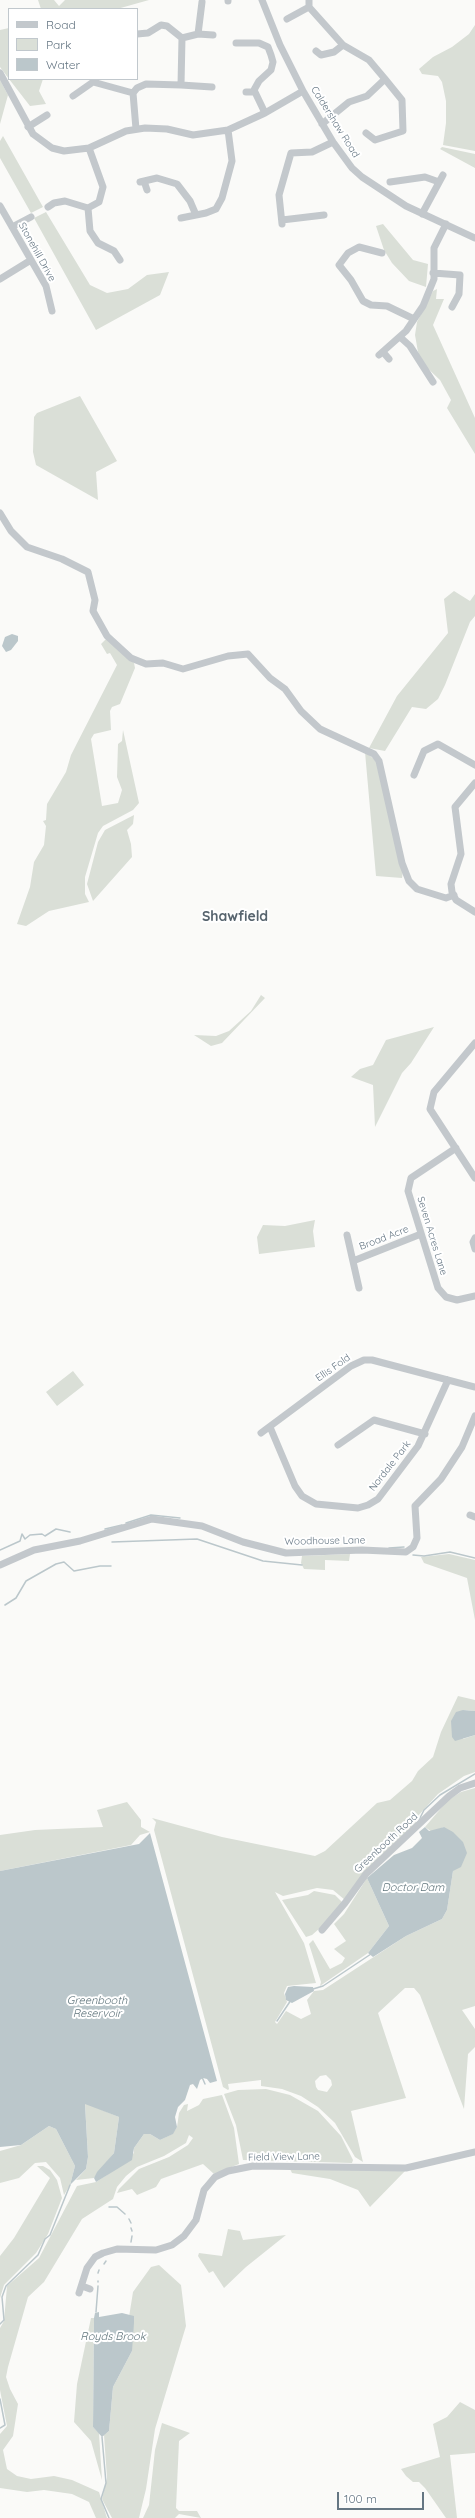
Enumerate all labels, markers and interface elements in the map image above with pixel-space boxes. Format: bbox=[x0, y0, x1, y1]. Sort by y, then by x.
legend bbox=[8, 8, 138, 80]
text: Road bbox=[46, 17, 76, 32]
text: Park bbox=[46, 37, 71, 52]
text: Water bbox=[46, 57, 80, 72]
street label: Caldershaw Road bbox=[308, 84, 362, 160]
street label: Stonehill Drive bbox=[16, 220, 58, 284]
district label: Shawfield bbox=[202, 909, 268, 925]
street label: Seven Acres Lane bbox=[414, 1195, 450, 1277]
street label: Broad Acre bbox=[358, 1223, 410, 1253]
street label: Ellis Fold bbox=[313, 1352, 353, 1384]
street label: Nordale Park bbox=[367, 1438, 413, 1494]
street label: Woodhouse Lane bbox=[284, 1534, 366, 1548]
street label: Greenbooth Road bbox=[352, 1811, 420, 1875]
water label: Doctor Dam bbox=[382, 1881, 444, 1895]
water label: Greenbooth Reservoir bbox=[67, 1994, 127, 2020]
street label: Field View Lane bbox=[248, 2150, 320, 2164]
water label: Royds Brook bbox=[80, 2330, 146, 2344]
scale bar bbox=[339, 2484, 426, 2510]
text: 100 m bbox=[344, 2491, 377, 2506]

